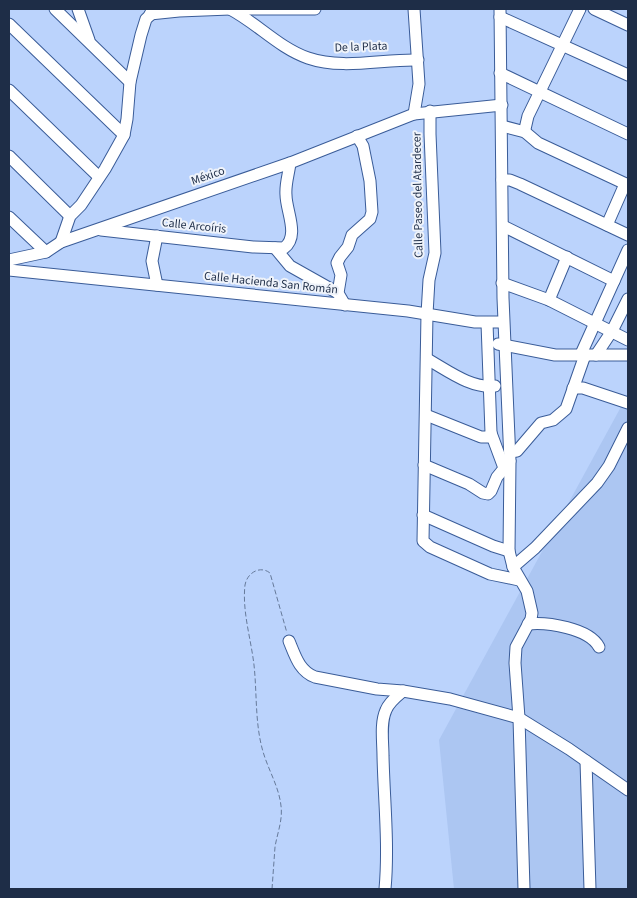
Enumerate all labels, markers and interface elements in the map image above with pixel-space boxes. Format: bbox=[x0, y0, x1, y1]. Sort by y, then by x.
street label: De la Plata bbox=[334, 38, 388, 56]
street label: Calle Paseo del Atardecer bbox=[408, 131, 428, 258]
street label: México bbox=[189, 162, 227, 190]
street label: Calle Arcoíris bbox=[161, 214, 227, 238]
street label: Calle Hacienda San Román bbox=[203, 268, 339, 298]

